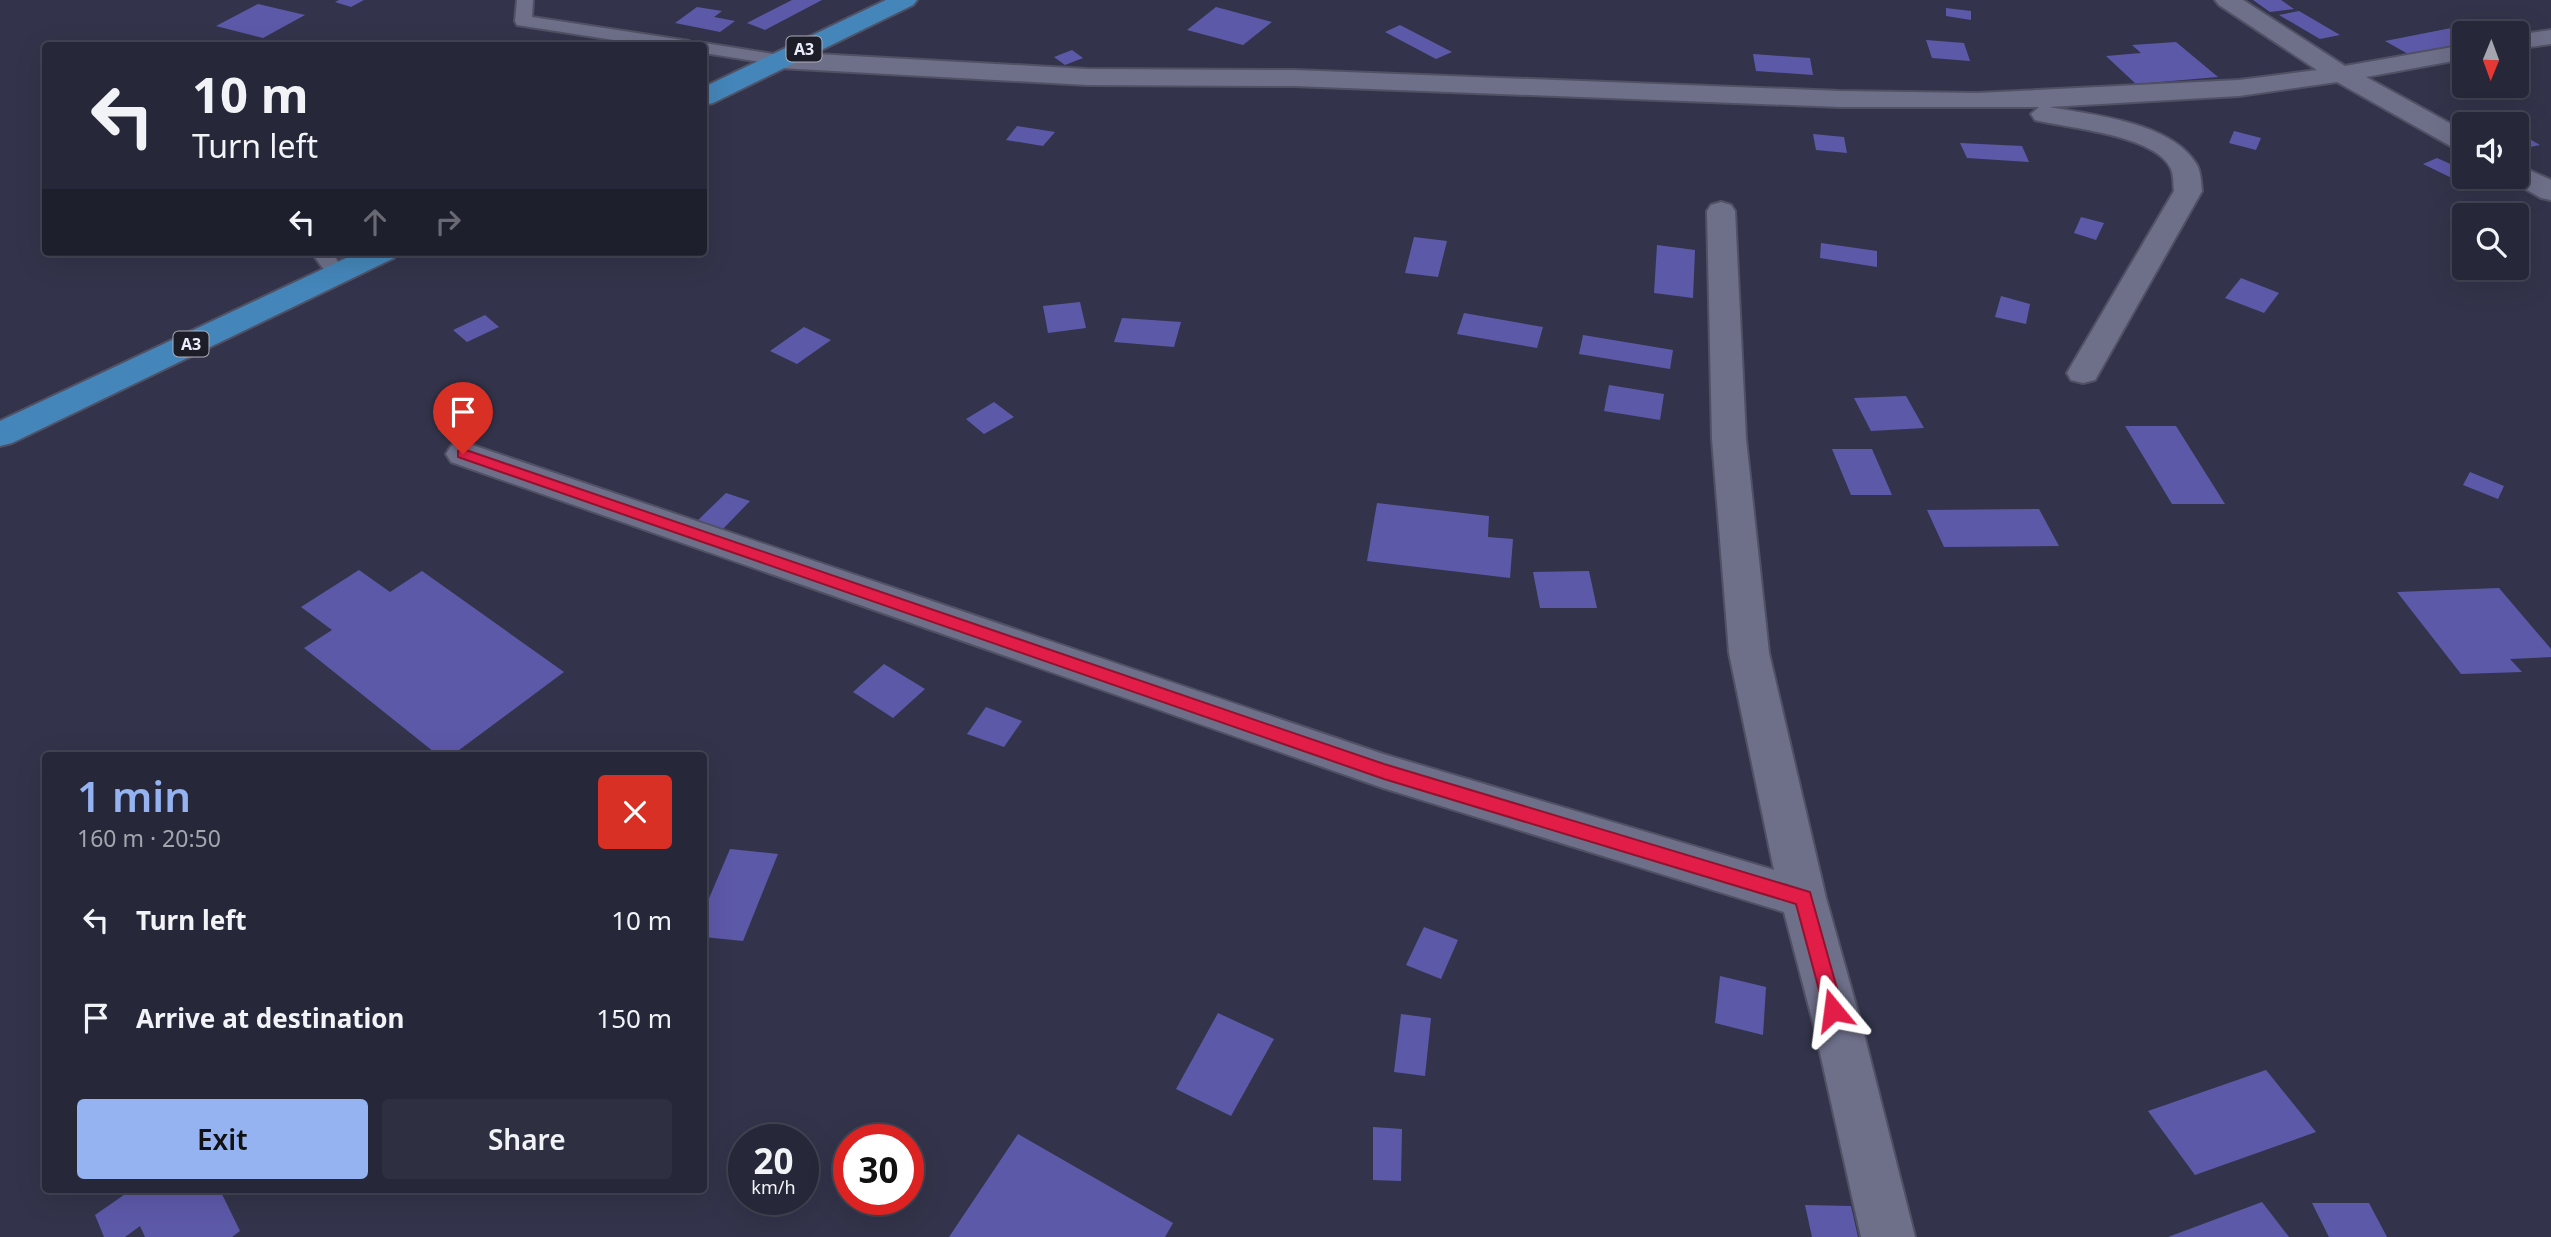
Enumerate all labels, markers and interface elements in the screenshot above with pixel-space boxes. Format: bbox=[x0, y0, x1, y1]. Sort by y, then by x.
north arrow bbox=[2452, 21, 2529, 98]
map controls bbox=[2452, 21, 2529, 280]
road number: A3 bbox=[786, 36, 822, 61]
text: 10 m bbox=[192, 61, 309, 127]
icon: left bbox=[77, 70, 168, 161]
button: sound bbox=[2452, 112, 2529, 189]
text: Turn left bbox=[192, 124, 318, 167]
icon: left bbox=[283, 203, 321, 241]
icon: ahead bbox=[356, 203, 394, 241]
icon: right bbox=[429, 203, 467, 241]
button: search bbox=[2452, 203, 2529, 280]
road number: A3 bbox=[174, 332, 208, 356]
pin bbox=[433, 382, 493, 454]
icon: arrive bbox=[444, 393, 482, 431]
text: 1 min bbox=[77, 767, 191, 824]
button: close bbox=[598, 775, 672, 849]
text: 160 m · 20:50 bbox=[77, 822, 221, 854]
icon: left bbox=[77, 901, 115, 939]
text: Turn left bbox=[136, 902, 247, 938]
text: 10 m bbox=[611, 902, 672, 938]
position arrow bbox=[1796, 973, 1870, 1047]
icon: arrive bbox=[77, 999, 115, 1037]
text: Arrive at destination bbox=[136, 1000, 405, 1036]
text: 150 m bbox=[596, 1000, 672, 1036]
button: Exit bbox=[77, 1099, 368, 1179]
button: Share bbox=[382, 1099, 672, 1179]
speed limit sign: 30 bbox=[833, 1124, 924, 1215]
text: 20 bbox=[753, 1137, 794, 1184]
text: km/h bbox=[751, 1175, 796, 1199]

